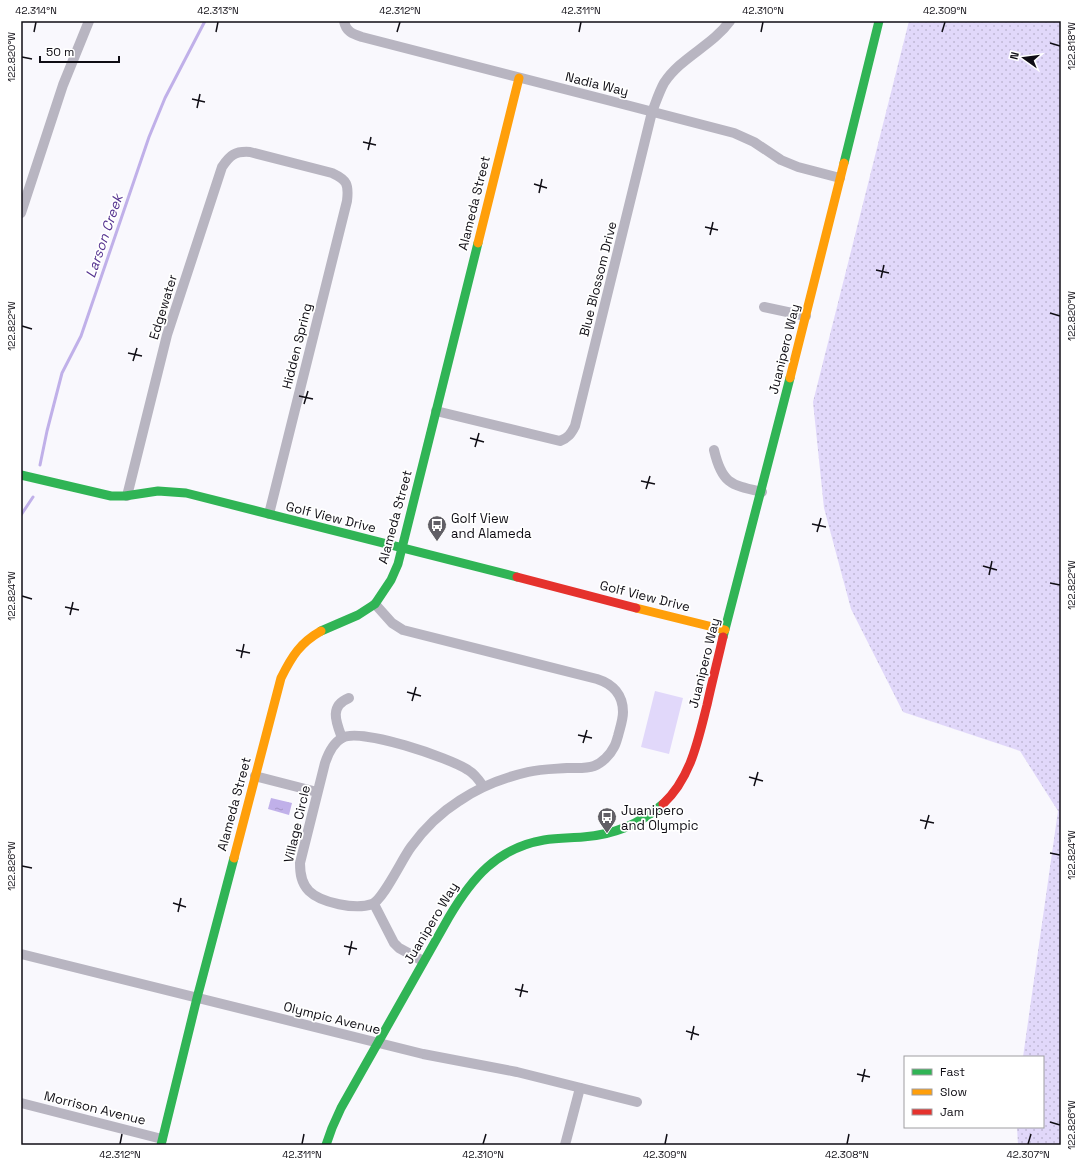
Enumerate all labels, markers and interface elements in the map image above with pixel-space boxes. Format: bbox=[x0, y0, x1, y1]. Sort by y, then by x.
text: 42.314°N bbox=[15, 4, 57, 17]
text: 42.313°N bbox=[197, 4, 239, 17]
text: 42.312°N bbox=[379, 4, 421, 17]
text: 42.311°N bbox=[561, 4, 601, 17]
text: 42.310°N bbox=[742, 4, 784, 17]
text: 42.309°N bbox=[923, 4, 967, 17]
text: 122.818°W bbox=[1065, 22, 1078, 70]
text: 122.820°W bbox=[5, 32, 18, 82]
scale bar bbox=[40, 38, 119, 64]
north arrow bbox=[1004, 38, 1044, 78]
text: 50 m bbox=[46, 44, 74, 60]
text: N bbox=[1007, 50, 1022, 61]
street label: Nadia Way bbox=[564, 68, 630, 100]
street label: Alameda Street bbox=[454, 154, 494, 252]
water label: Larson Creek bbox=[81, 190, 127, 280]
street label: Blue Blossom Drive bbox=[575, 220, 621, 338]
street label: Edgewater bbox=[145, 272, 181, 342]
text: 122.820°W bbox=[1065, 291, 1078, 341]
text: 122.822°W bbox=[5, 301, 18, 351]
street label: Hidden Spring bbox=[278, 301, 316, 391]
street label: Juanipero Way bbox=[765, 302, 803, 396]
street label: Alameda Street bbox=[374, 468, 416, 566]
street label: Golf View Drive bbox=[284, 498, 378, 536]
place label: Golf View and Alameda bbox=[451, 510, 532, 542]
bus stop icon: Golf View and Alameda bbox=[426, 514, 448, 542]
text: 122.822°W bbox=[1065, 560, 1078, 610]
text: 122.824°W bbox=[5, 571, 18, 621]
street label: Golf View Drive bbox=[598, 577, 692, 615]
street label: Juanipero Way bbox=[685, 616, 723, 710]
street label: Alameda Street bbox=[213, 755, 255, 853]
street label: Village Circle bbox=[280, 784, 314, 864]
place label: Juanipero and Olympic bbox=[621, 802, 699, 834]
bus stop icon: Juanipero and Olympic bbox=[596, 806, 618, 834]
text: 122.824°W bbox=[1065, 830, 1078, 880]
text: 122.826°W bbox=[5, 841, 18, 891]
street label: Juanipero Way bbox=[400, 879, 462, 967]
street label: Olympic Avenue bbox=[282, 998, 382, 1038]
legend bbox=[904, 1056, 1044, 1128]
text: Fast bbox=[940, 1064, 965, 1080]
text: Slow bbox=[940, 1084, 967, 1100]
street label: Morrison Avenue bbox=[42, 1087, 148, 1129]
text: 122.826°W bbox=[1065, 1100, 1078, 1150]
text: Jam bbox=[940, 1104, 964, 1120]
text: 42.312°N bbox=[99, 1148, 141, 1161]
text: 42.311°N bbox=[282, 1148, 322, 1161]
text: 42.310°N bbox=[462, 1148, 504, 1161]
text: 42.309°N bbox=[643, 1148, 687, 1161]
text: 42.308°N bbox=[825, 1148, 869, 1161]
text: 42.307°N bbox=[1006, 1148, 1050, 1161]

